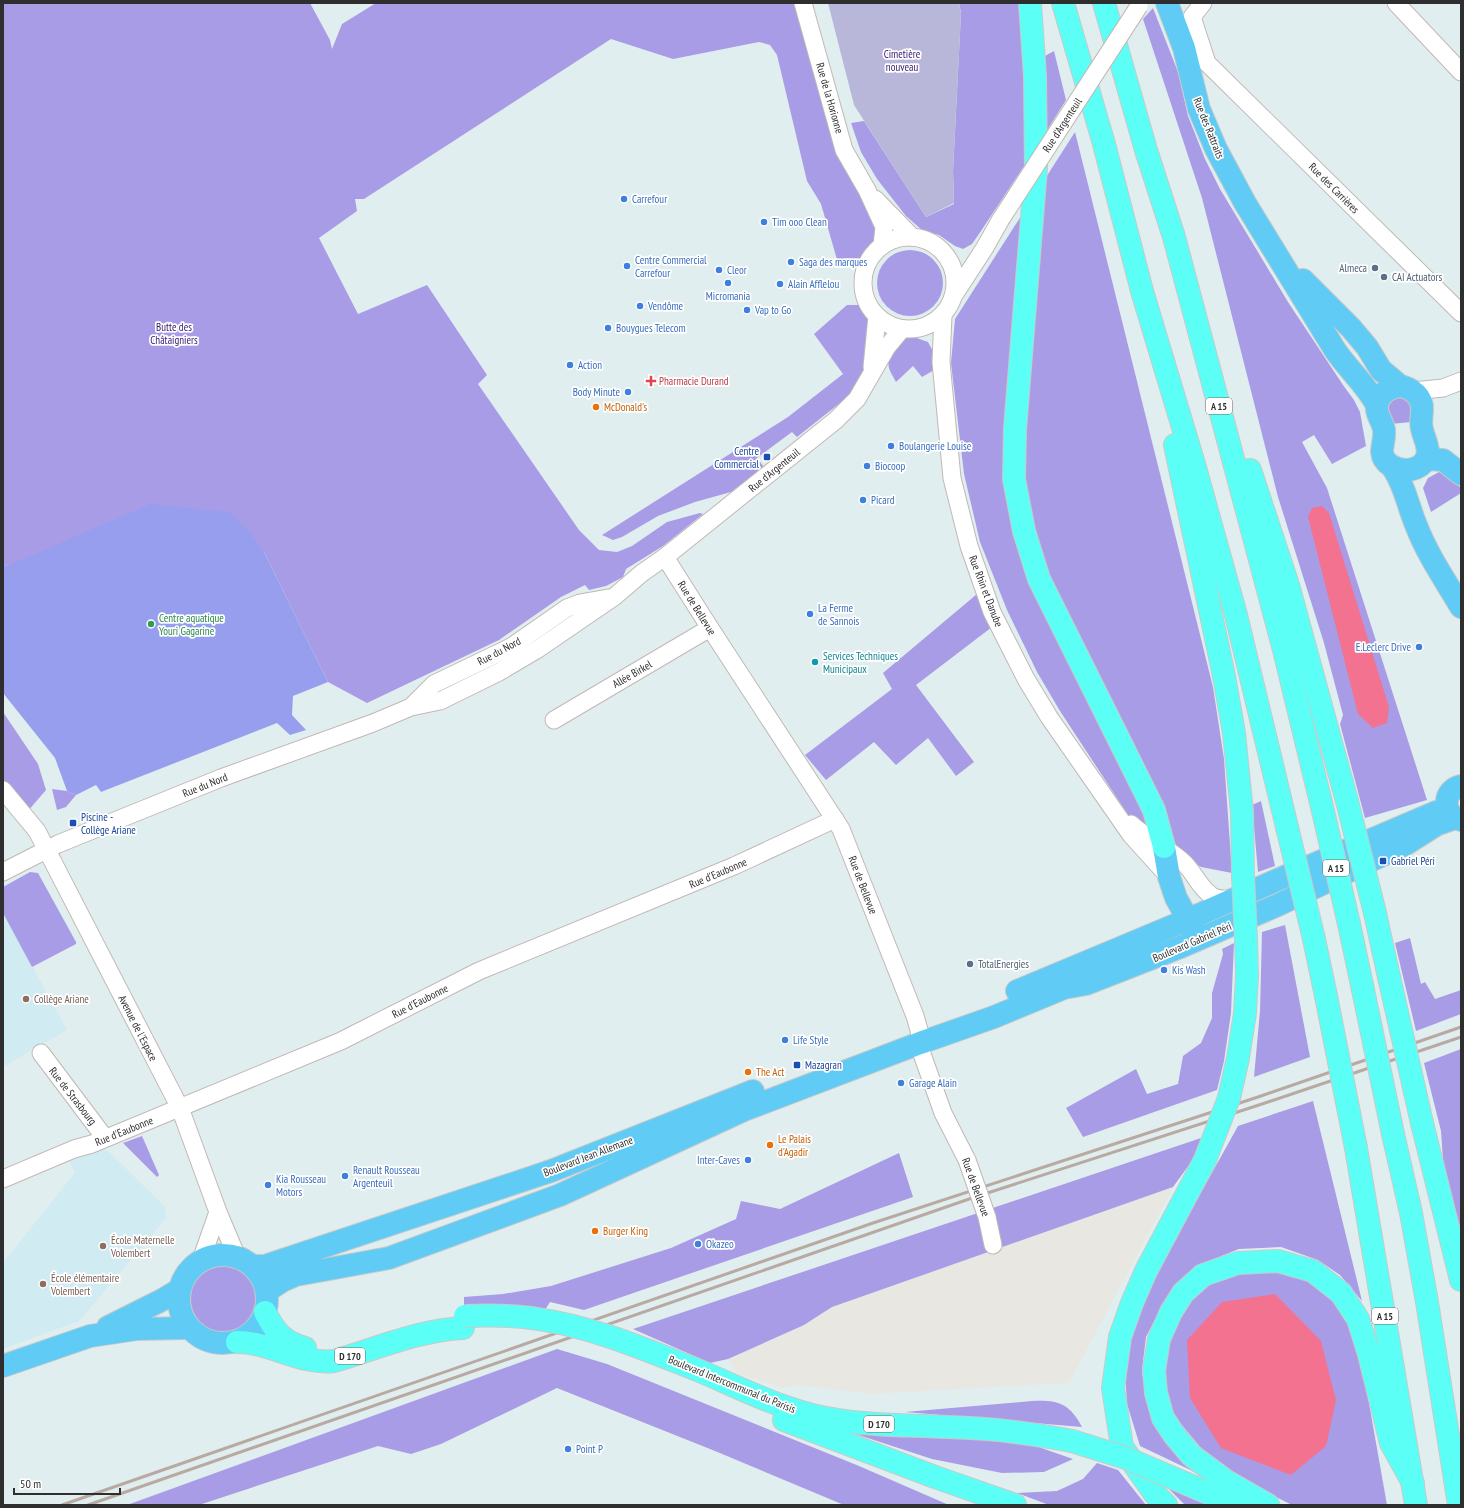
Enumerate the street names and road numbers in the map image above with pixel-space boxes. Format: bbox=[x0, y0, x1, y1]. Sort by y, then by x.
street label: Rue de la Horionne bbox=[813, 61, 847, 135]
street label: Rue d'Argenteuil bbox=[1039, 95, 1085, 155]
street label: Rue des Rattraits bbox=[1190, 95, 1228, 161]
street label: Rue des Carrières bbox=[1306, 160, 1362, 216]
road number: A 15 bbox=[1206, 398, 1232, 414]
street label: Rue d'Argenteuil bbox=[745, 445, 803, 495]
street label: Rue Rhin et Danube bbox=[966, 553, 1006, 629]
street label: Rue de Bellevue bbox=[675, 578, 719, 638]
street label: Rue du Nord bbox=[475, 634, 523, 668]
street label: Allée Birkel bbox=[610, 657, 655, 691]
street label: Rue du Nord bbox=[180, 770, 230, 800]
street label: Rue d'Eaubonne bbox=[687, 854, 749, 891]
street label: Rue de Bellevue bbox=[845, 854, 881, 917]
road number: A 15 bbox=[1323, 860, 1349, 876]
street label: Boulevard Gabriel Péri bbox=[1150, 919, 1234, 965]
street label: Rue d'Eaubonne bbox=[390, 981, 451, 1021]
street label: Avenue de l'Espace bbox=[115, 993, 161, 1064]
street label: Rue de Strasbourg bbox=[46, 1064, 100, 1128]
street label: Rue d'Eaubonne bbox=[93, 1113, 155, 1149]
street label: Boulevard Jean Allemane bbox=[541, 1132, 635, 1179]
street label: Rue de Bellevue bbox=[959, 1156, 993, 1219]
road number: A 15 bbox=[1372, 1308, 1398, 1324]
road number: D 170 bbox=[335, 1348, 365, 1364]
street label: Boulevard Intercommunal du Parisis bbox=[666, 1352, 798, 1416]
road number: D 170 bbox=[864, 1416, 894, 1432]

